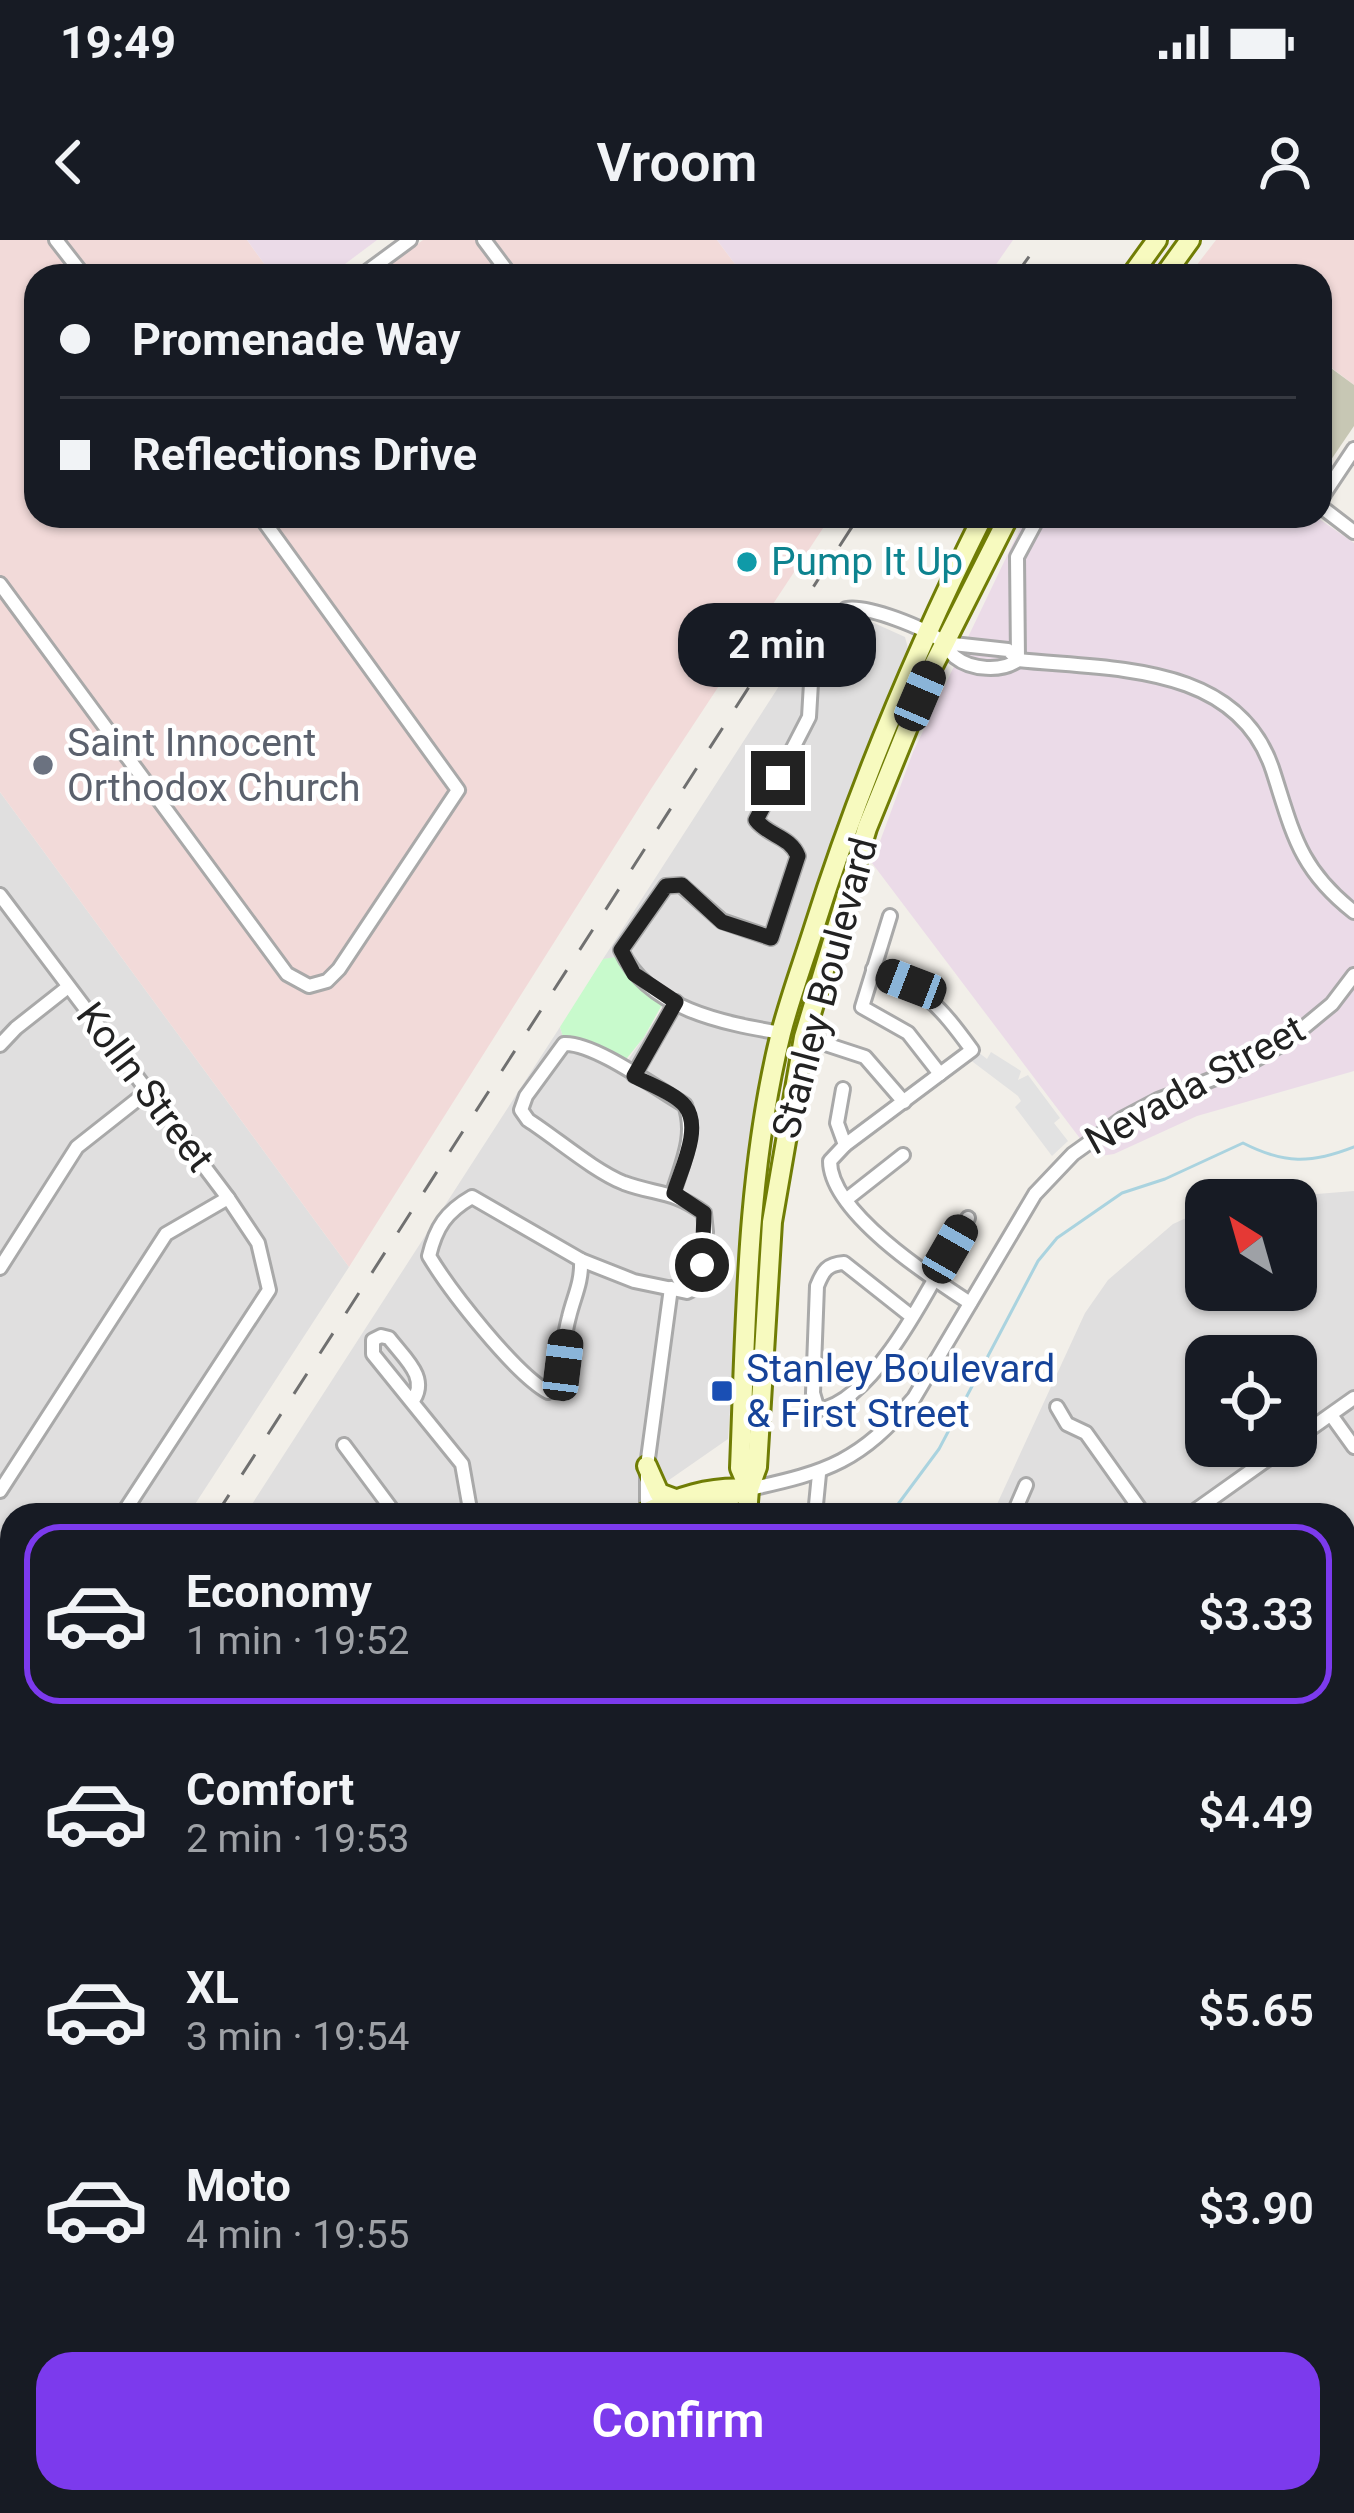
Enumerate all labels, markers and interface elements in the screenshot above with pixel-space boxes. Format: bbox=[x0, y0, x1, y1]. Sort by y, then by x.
text: 19:49 bbox=[60, 16, 176, 69]
icon: back bbox=[36, 129, 102, 195]
icon: person bbox=[1252, 129, 1318, 195]
text: Vroom bbox=[597, 131, 758, 194]
text: Promenade Way bbox=[132, 313, 461, 366]
text: Reflections Drive bbox=[132, 428, 477, 481]
place label: Pump It Up bbox=[771, 539, 963, 585]
marker: Pump It Up bbox=[734, 549, 760, 575]
callout: 2 min bbox=[679, 604, 877, 688]
text: 2 min bbox=[728, 622, 826, 668]
car bbox=[889, 656, 951, 736]
place label: Saint Innocent Orthodox Church bbox=[67, 720, 360, 811]
route end bbox=[751, 751, 805, 805]
marker: Saint Innocent Orthodox Church bbox=[30, 752, 56, 778]
street label: Stanley Boulevard bbox=[763, 833, 887, 1143]
car bbox=[871, 954, 951, 1014]
street label: Kolln Street bbox=[67, 994, 223, 1180]
street label: Nevada Street bbox=[1077, 1006, 1313, 1164]
north arrow bbox=[1185, 1179, 1317, 1311]
map controls bbox=[1185, 1179, 1317, 1467]
car bbox=[916, 1209, 984, 1289]
route start bbox=[675, 1238, 729, 1292]
car bbox=[541, 1327, 585, 1403]
button: locate bbox=[1185, 1335, 1317, 1467]
place label: Stanley Boulevard & First Street bbox=[746, 1346, 1055, 1437]
marker: Stanley Boulevard & First Street bbox=[709, 1378, 735, 1404]
icon: car bbox=[42, 1560, 150, 1668]
text: Economy bbox=[186, 1565, 372, 1618]
text: $3.33 bbox=[1198, 1588, 1314, 1641]
text: 1 min · 19:52 bbox=[186, 1618, 409, 1664]
icon: car bbox=[42, 1758, 150, 1866]
text: Comfort bbox=[186, 1763, 354, 1816]
text: $4.49 bbox=[1198, 1786, 1314, 1839]
text: 2 min · 19:53 bbox=[186, 1816, 409, 1862]
icon: car bbox=[42, 1956, 150, 2064]
text: XL bbox=[186, 1961, 239, 2014]
text: $5.65 bbox=[1198, 1984, 1314, 2037]
text: 3 min · 19:54 bbox=[186, 2014, 409, 2060]
icon: car bbox=[42, 2154, 150, 2262]
text: Moto bbox=[186, 2159, 291, 2212]
text: $3.90 bbox=[1198, 2182, 1314, 2235]
text: 4 min · 19:55 bbox=[186, 2212, 409, 2258]
button: Confirm bbox=[36, 2352, 1320, 2490]

